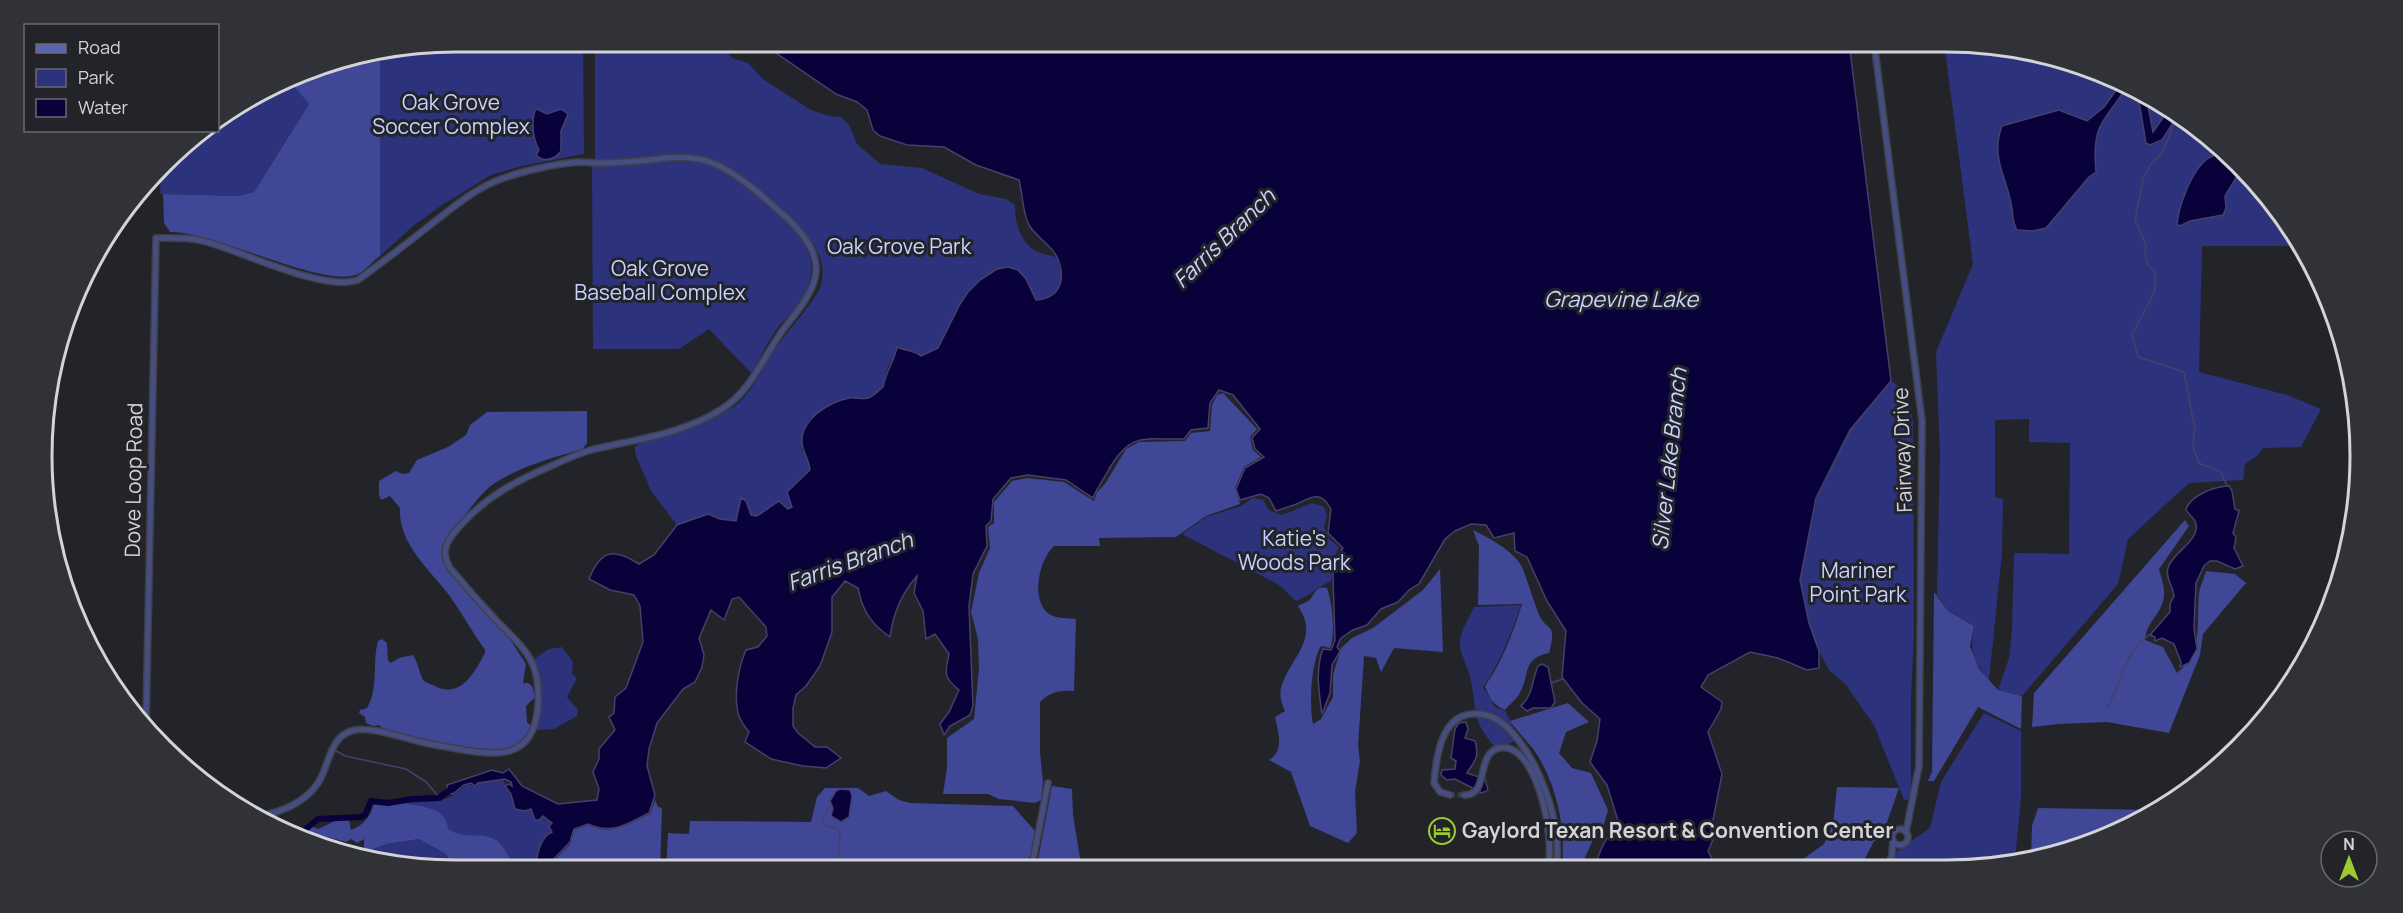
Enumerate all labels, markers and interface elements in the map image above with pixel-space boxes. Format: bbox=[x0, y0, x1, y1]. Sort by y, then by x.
legend bbox=[24, 24, 219, 132]
text: Road bbox=[78, 35, 121, 59]
text: Park bbox=[78, 65, 115, 89]
park label: Oak Grove Soccer Complex bbox=[372, 88, 530, 140]
text: Water bbox=[78, 95, 128, 119]
water label: Farris Branch bbox=[1166, 181, 1282, 294]
park label: Oak Grove Park bbox=[827, 232, 972, 260]
park label: Oak Grove Baseball Complex bbox=[574, 254, 746, 306]
water label: Grapevine Lake bbox=[1544, 284, 1699, 314]
water label: Silver Lake Branch bbox=[1645, 366, 1694, 551]
street label: Fairway Drive bbox=[1886, 387, 1918, 513]
street label: Dove Loop Road bbox=[118, 402, 148, 558]
water label: Farris Branch bbox=[783, 524, 918, 598]
park label: Katie's Woods Park bbox=[1238, 524, 1351, 576]
park label: Mariner Point Park bbox=[1810, 556, 1907, 608]
hotel icon: Gaylord Texan Resort & Convention Center bbox=[1427, 816, 1457, 846]
place label: Gaylord Texan Resort & Convention Center bbox=[1462, 816, 1894, 844]
north arrow bbox=[2319, 829, 2379, 889]
text: N bbox=[2343, 833, 2355, 855]

